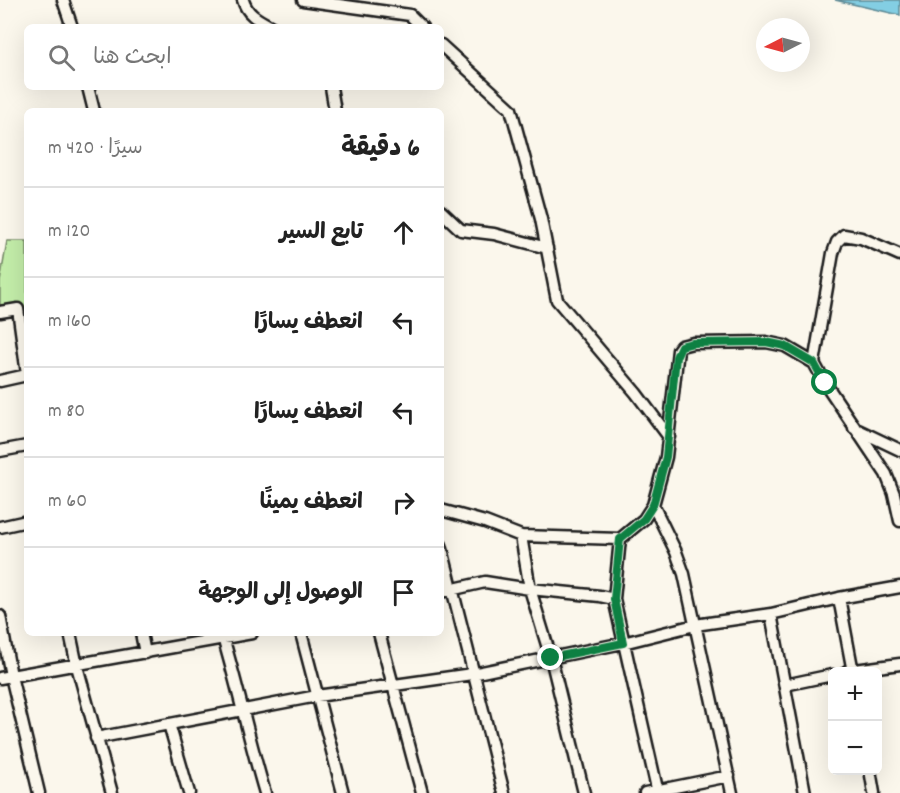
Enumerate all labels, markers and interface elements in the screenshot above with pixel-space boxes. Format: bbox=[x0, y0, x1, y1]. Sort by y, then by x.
north arrow bbox=[756, 18, 810, 72]
search box bbox=[24, 24, 444, 90]
icon: search bbox=[45, 41, 78, 74]
text: ابحث هنا bbox=[93, 43, 172, 74]
text: 6 دقيقة bbox=[341, 131, 420, 168]
text: سيرًا · 420 m bbox=[48, 135, 143, 163]
icon: ahead bbox=[387, 216, 420, 249]
text: 120 m bbox=[48, 218, 90, 246]
text: تابع السير bbox=[280, 218, 363, 249]
icon: left bbox=[387, 306, 420, 339]
text: 160 m bbox=[48, 308, 91, 336]
text: انعطف يسارًا bbox=[254, 308, 363, 339]
route start bbox=[811, 369, 837, 395]
icon: left bbox=[387, 396, 420, 429]
text: 80 m bbox=[48, 398, 85, 426]
text: انعطف يسارًا bbox=[254, 398, 363, 429]
icon: right bbox=[387, 486, 420, 519]
text: 60 m bbox=[48, 488, 87, 516]
text: انعطف يمينًا bbox=[260, 488, 363, 519]
icon: arrive bbox=[387, 576, 420, 609]
text: الوصول إلى الوجهة bbox=[198, 578, 363, 609]
route end bbox=[537, 644, 563, 670]
map controls bbox=[828, 667, 882, 775]
button: + bbox=[828, 667, 882, 721]
button: − bbox=[828, 721, 882, 775]

